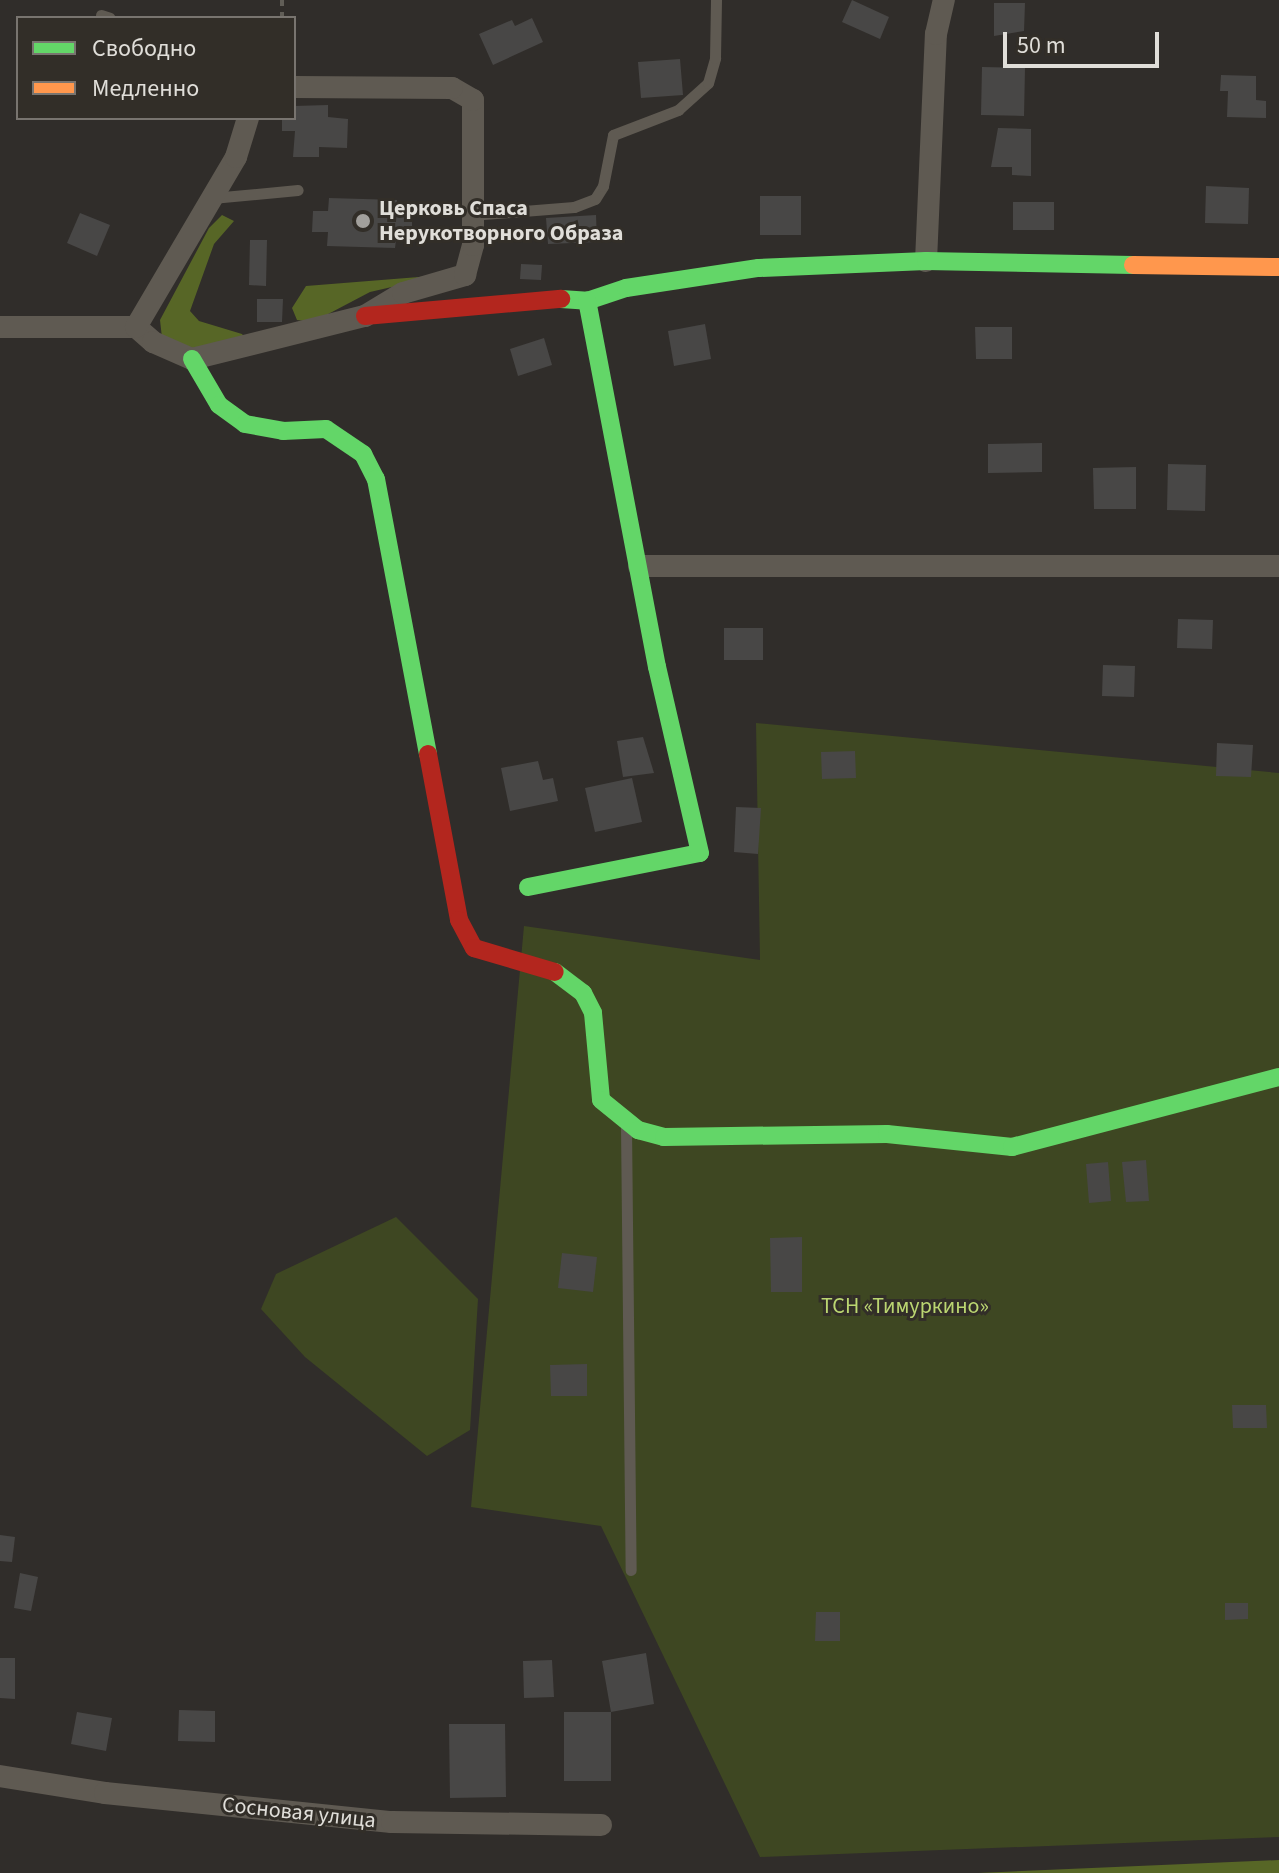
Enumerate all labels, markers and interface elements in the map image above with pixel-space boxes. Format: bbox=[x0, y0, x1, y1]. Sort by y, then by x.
legend bbox=[16, 16, 296, 120]
scale bar bbox=[1007, 16, 1163, 66]
text: 50 m bbox=[1017, 28, 1066, 63]
text: Свободно bbox=[92, 31, 196, 66]
text: Медленно bbox=[92, 71, 199, 106]
place label: Церковь Спаса Нерукотворного Образа bbox=[379, 195, 623, 246]
marker: Церковь Спаса Нерукотворного Образа bbox=[354, 212, 372, 230]
park label: ТСН «Тимуркино» bbox=[821, 1294, 989, 1320]
street label: Сосновая улица bbox=[221, 1792, 377, 1834]

